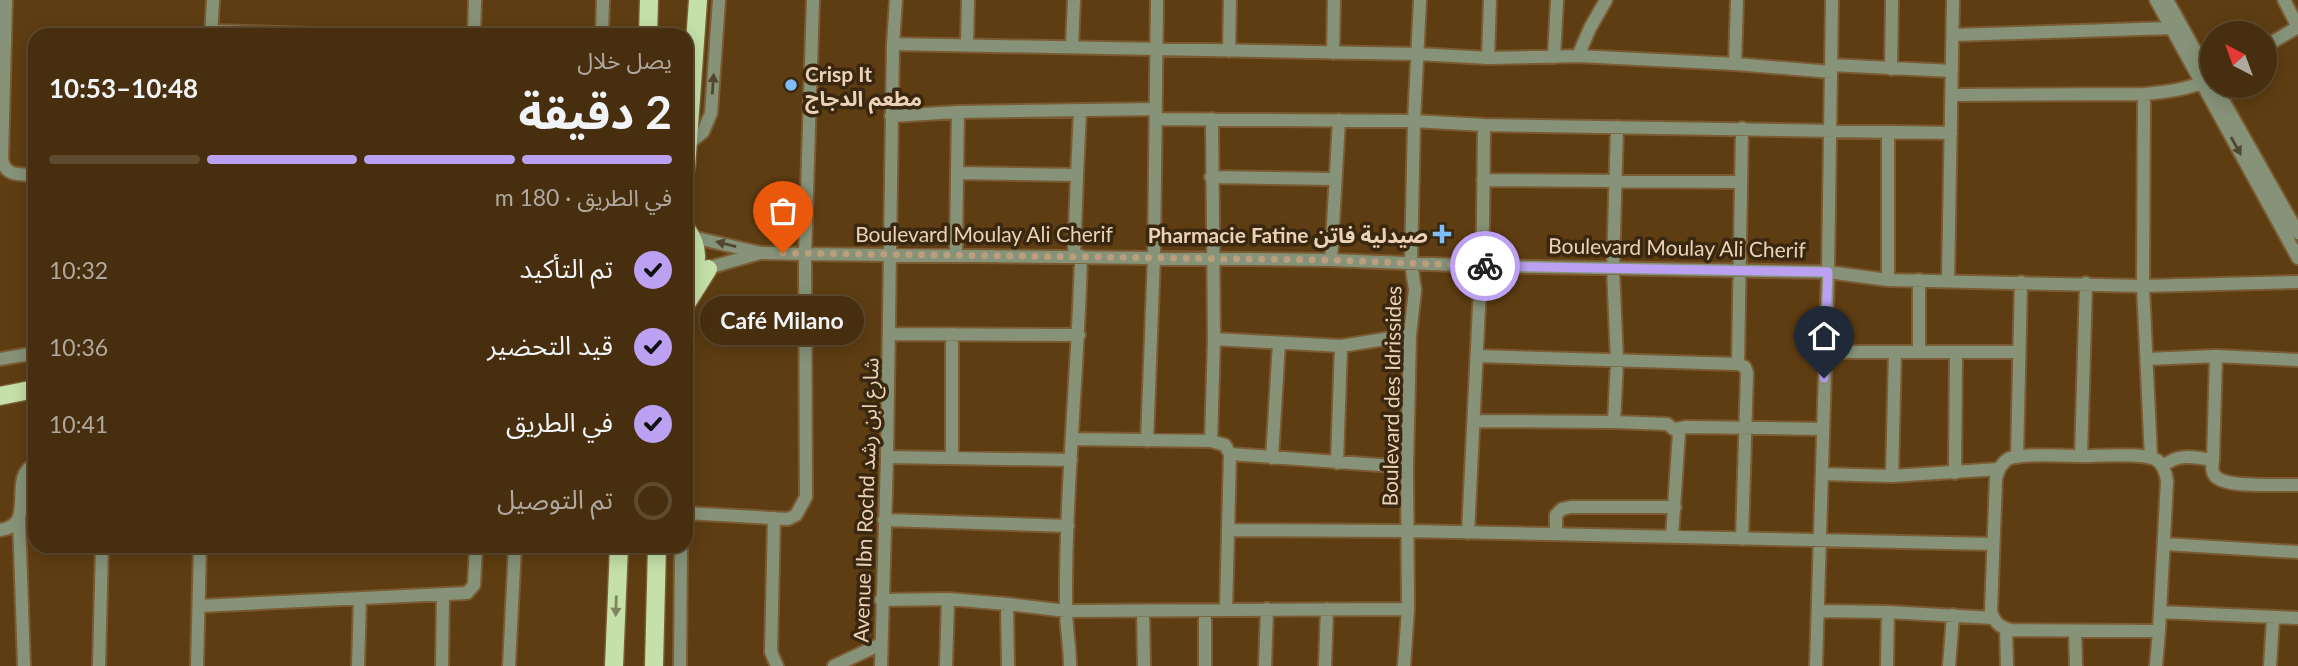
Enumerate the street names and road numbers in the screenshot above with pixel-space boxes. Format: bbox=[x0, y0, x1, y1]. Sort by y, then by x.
street label: Boulevard Moulay Ali Cherif bbox=[855, 221, 1113, 246]
street label: Boulevard Moulay Ali Cherif bbox=[1548, 232, 1807, 262]
street label: Boulevard des Idrissides bbox=[1377, 285, 1405, 507]
street label: Avenue Ibn Rochd شارع ابن رشد bbox=[848, 357, 886, 643]

